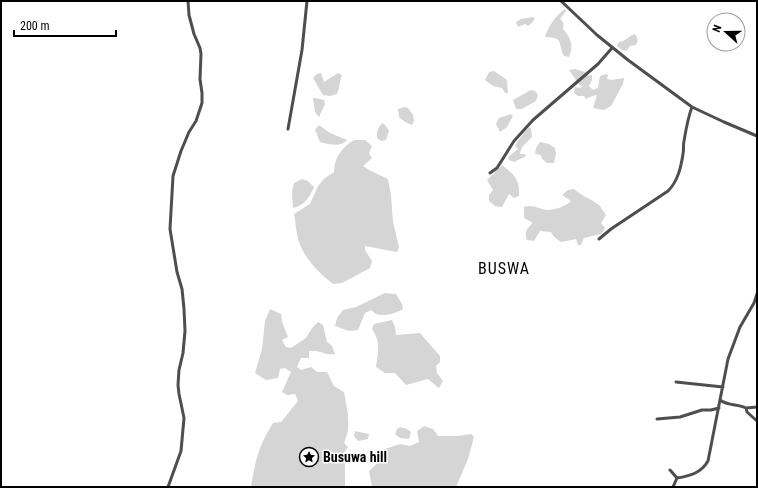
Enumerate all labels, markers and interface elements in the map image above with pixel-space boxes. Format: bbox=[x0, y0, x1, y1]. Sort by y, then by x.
scale bar bbox=[14, 12, 116, 38]
north arrow bbox=[706, 12, 746, 52]
text: 200 m bbox=[20, 19, 50, 33]
text: N bbox=[710, 23, 724, 34]
district label: BUSWA bbox=[478, 259, 530, 278]
place icon: Busuwa hill bbox=[298, 446, 320, 468]
place label: Busuwa hill bbox=[323, 449, 387, 465]

